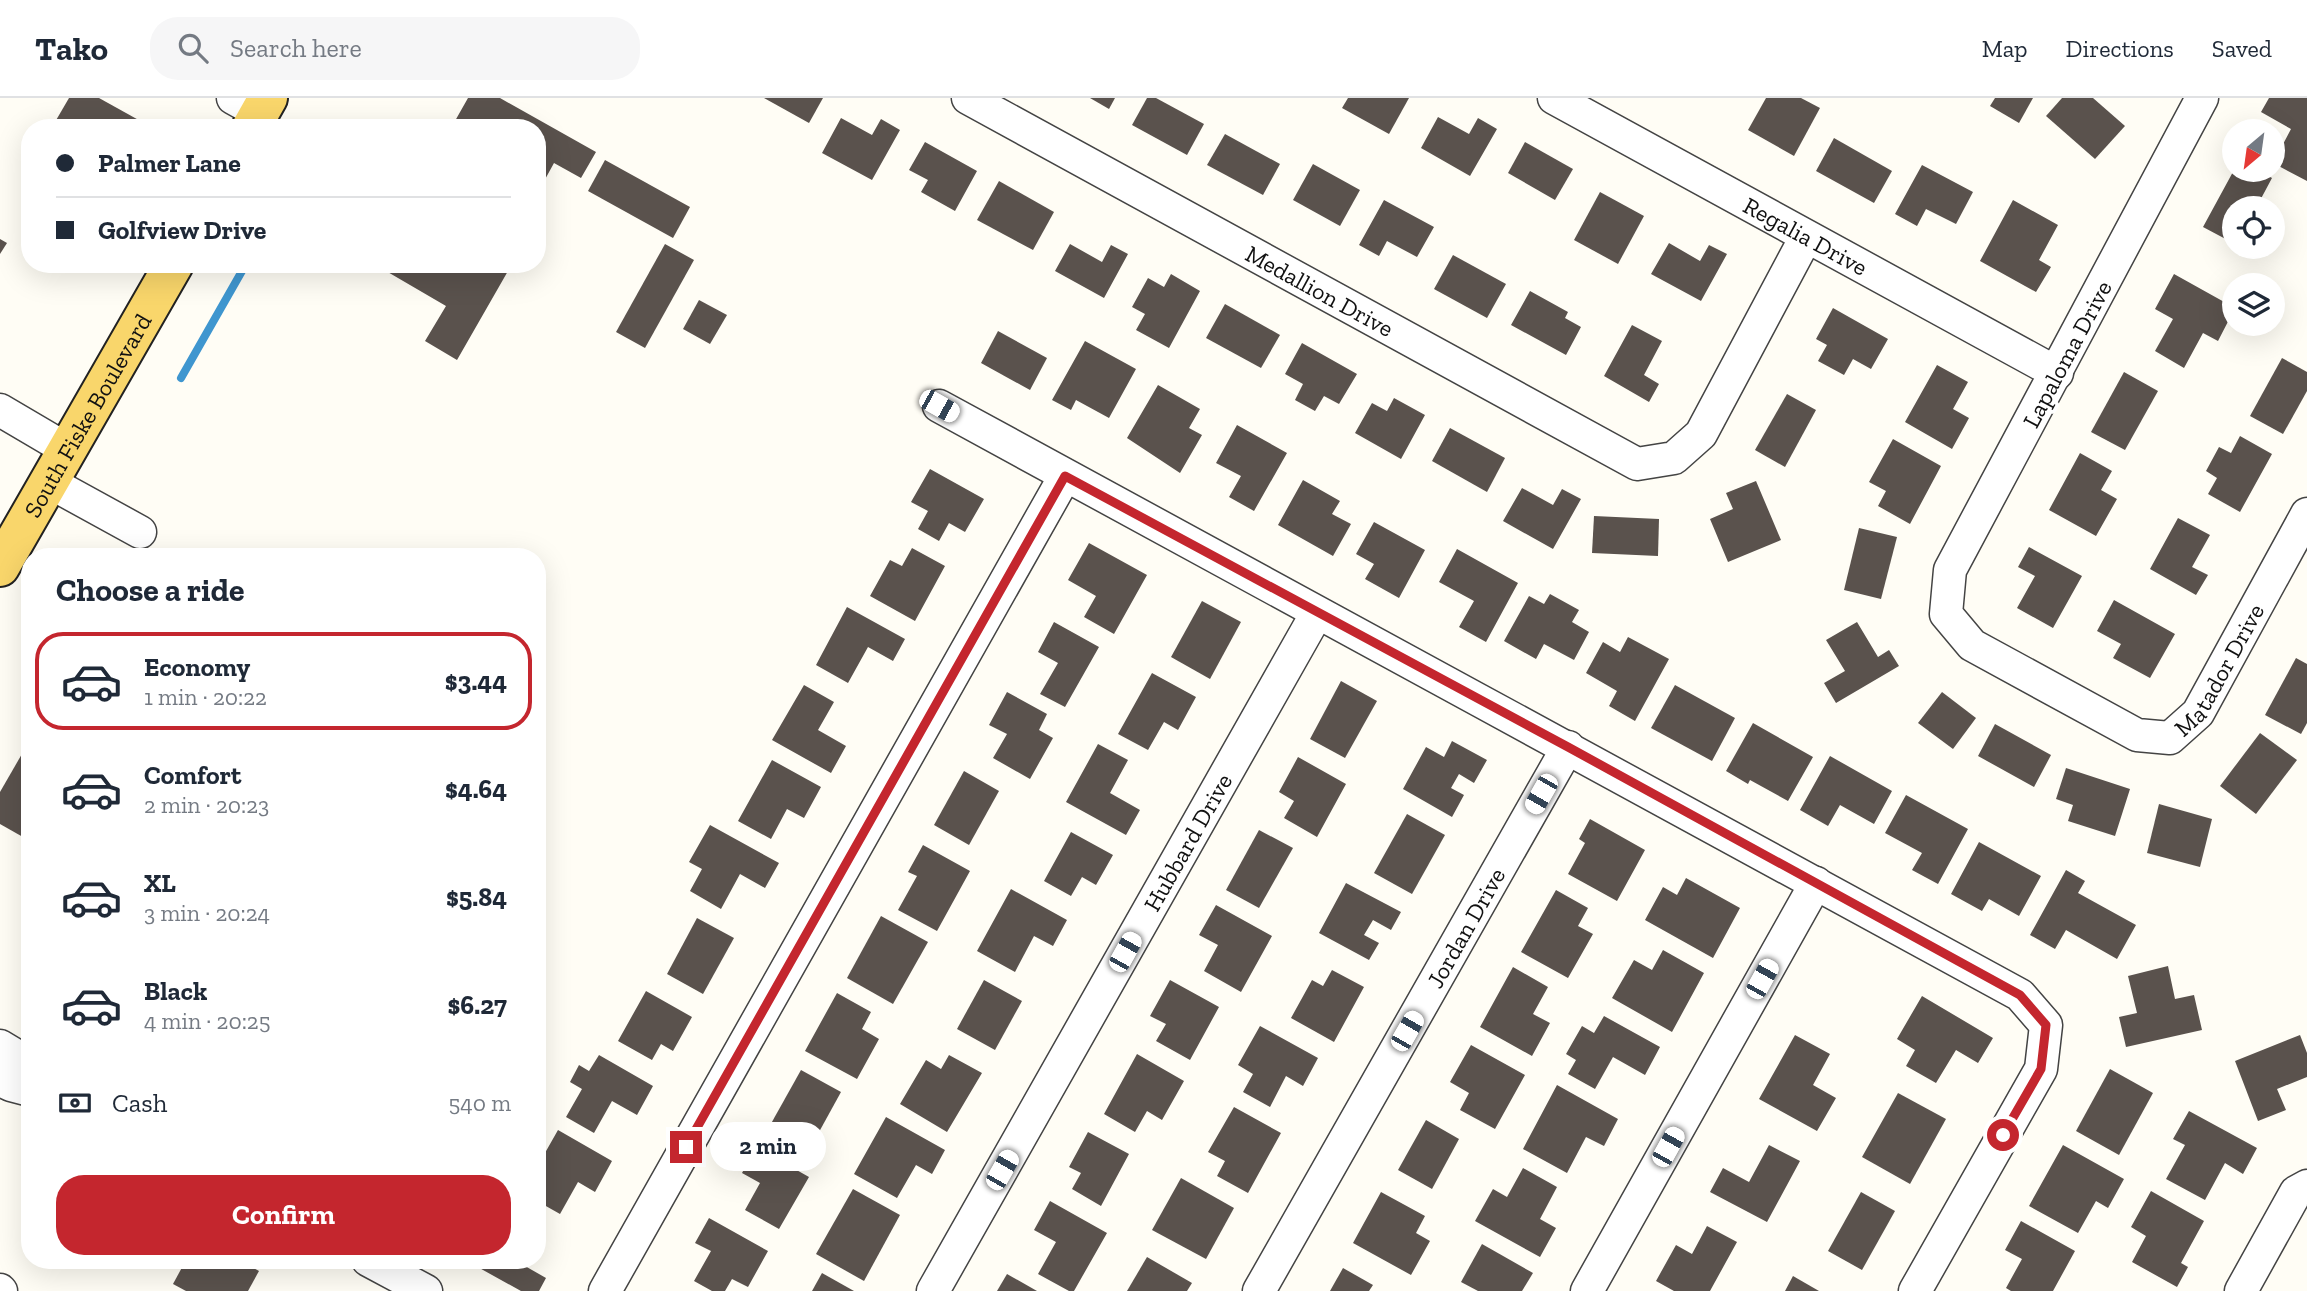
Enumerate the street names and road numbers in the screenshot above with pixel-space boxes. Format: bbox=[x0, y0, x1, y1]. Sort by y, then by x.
street label: Regalia Drive bbox=[1739, 190, 1873, 281]
street label: Medallion Drive bbox=[1241, 238, 1399, 343]
street label: Lapaloma Drive bbox=[2016, 275, 2118, 433]
street label: South Fiske Boulevard bbox=[17, 308, 157, 522]
street label: Matador Drive bbox=[2168, 598, 2270, 742]
street label: Hubbard Drive bbox=[1137, 768, 1238, 916]
street label: Jordan Drive bbox=[1420, 862, 1511, 993]

